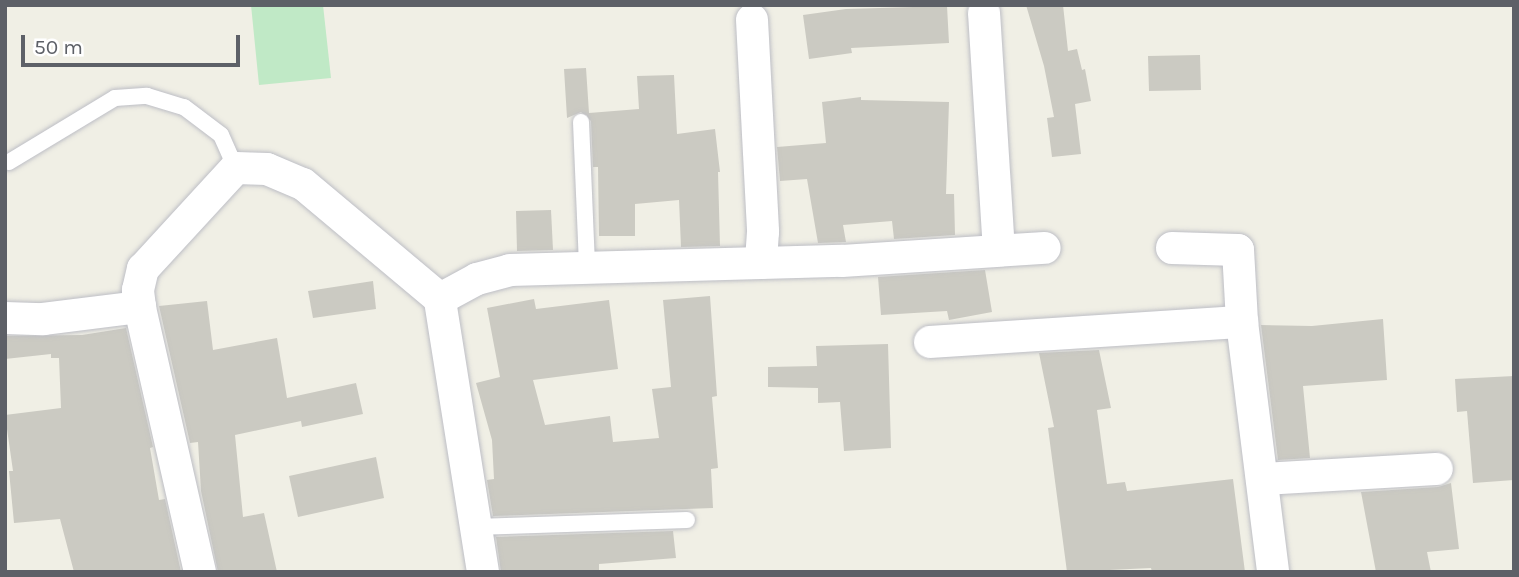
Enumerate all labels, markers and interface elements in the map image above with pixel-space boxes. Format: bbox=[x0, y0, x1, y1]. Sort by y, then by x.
scale bar bbox=[24, 21, 243, 65]
text: 50 m bbox=[34, 35, 83, 59]

